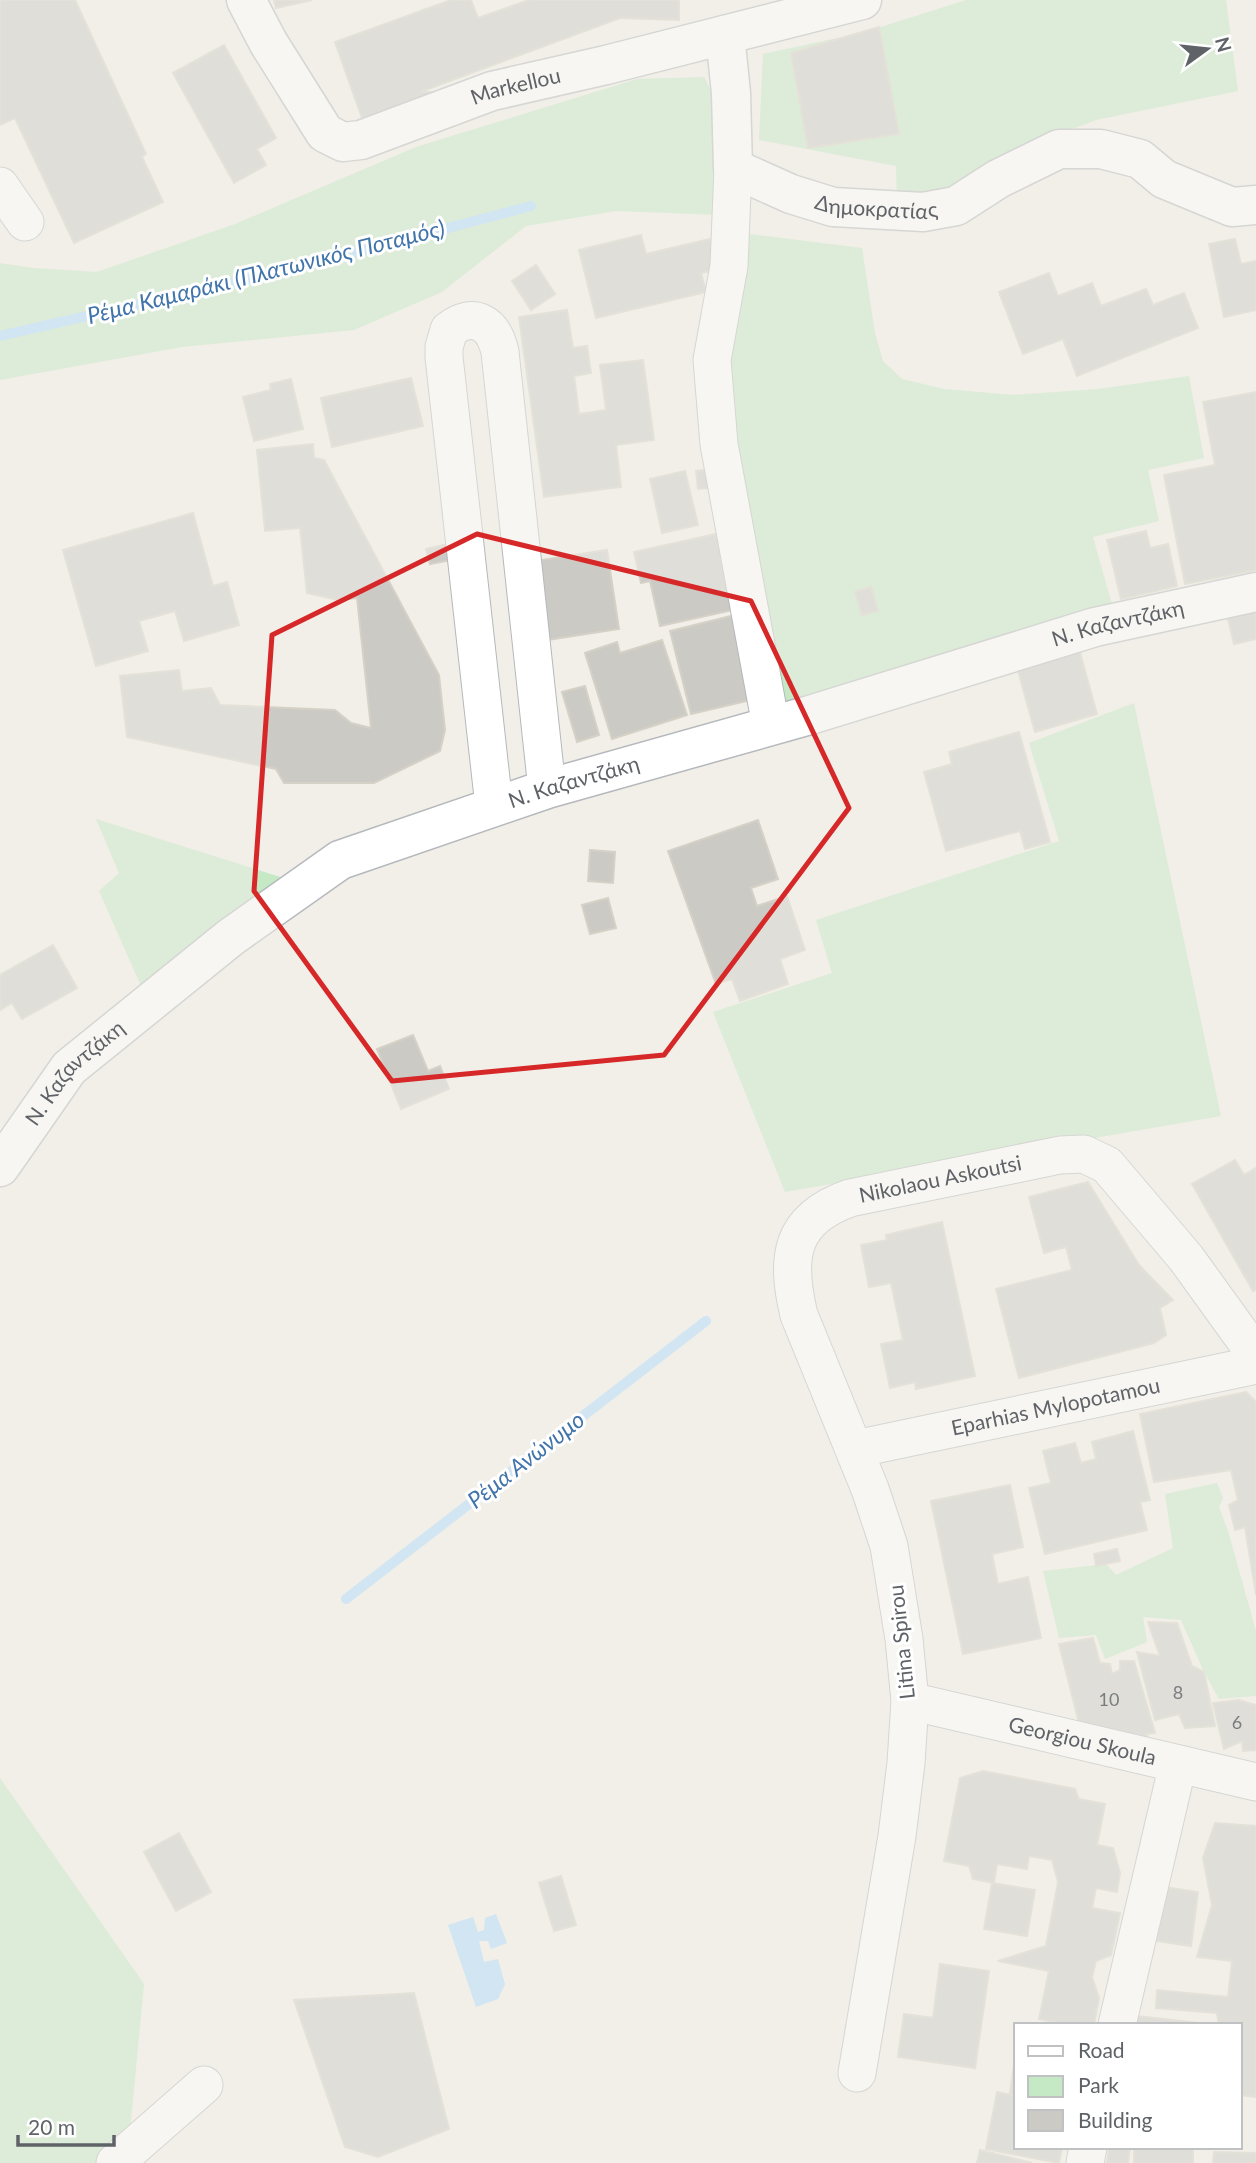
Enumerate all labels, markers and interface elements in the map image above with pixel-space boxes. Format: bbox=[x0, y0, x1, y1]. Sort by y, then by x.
north arrow bbox=[1172, 14, 1242, 84]
text: N bbox=[1211, 34, 1237, 55]
street label: Markellou bbox=[467, 62, 563, 109]
street label: Δημοκρατίας bbox=[812, 188, 939, 223]
water label: Ρέμα Καμαράκι (Πλατωνικός Ποταμός) bbox=[84, 213, 448, 329]
street label: Ν. Καζαντζάκη bbox=[1048, 594, 1186, 651]
street label: Ν. Καζαντζάκη bbox=[505, 750, 642, 812]
street label: Ν. Καζαντζάκη bbox=[19, 1014, 129, 1130]
street label: Nikolaou Askoutsi bbox=[856, 1149, 1024, 1207]
street label: Eparhias Mylopotamou bbox=[949, 1371, 1162, 1440]
water label: Ρέμα Ανώνυμο bbox=[461, 1405, 589, 1514]
street label: Litina Spirou bbox=[882, 1584, 919, 1701]
house number: 8 bbox=[1173, 1681, 1183, 1703]
house number: 10 bbox=[1099, 1688, 1119, 1710]
street label: Georgiou Skoula bbox=[1006, 1711, 1159, 1769]
house number: 6 bbox=[1232, 1711, 1242, 1733]
legend bbox=[1014, 2023, 1242, 2149]
text: Road bbox=[1078, 2037, 1125, 2062]
text: Park bbox=[1078, 2072, 1119, 2097]
scale bar bbox=[18, 2104, 114, 2148]
text: Building bbox=[1078, 2107, 1153, 2132]
text: 20 m bbox=[28, 2114, 75, 2139]

